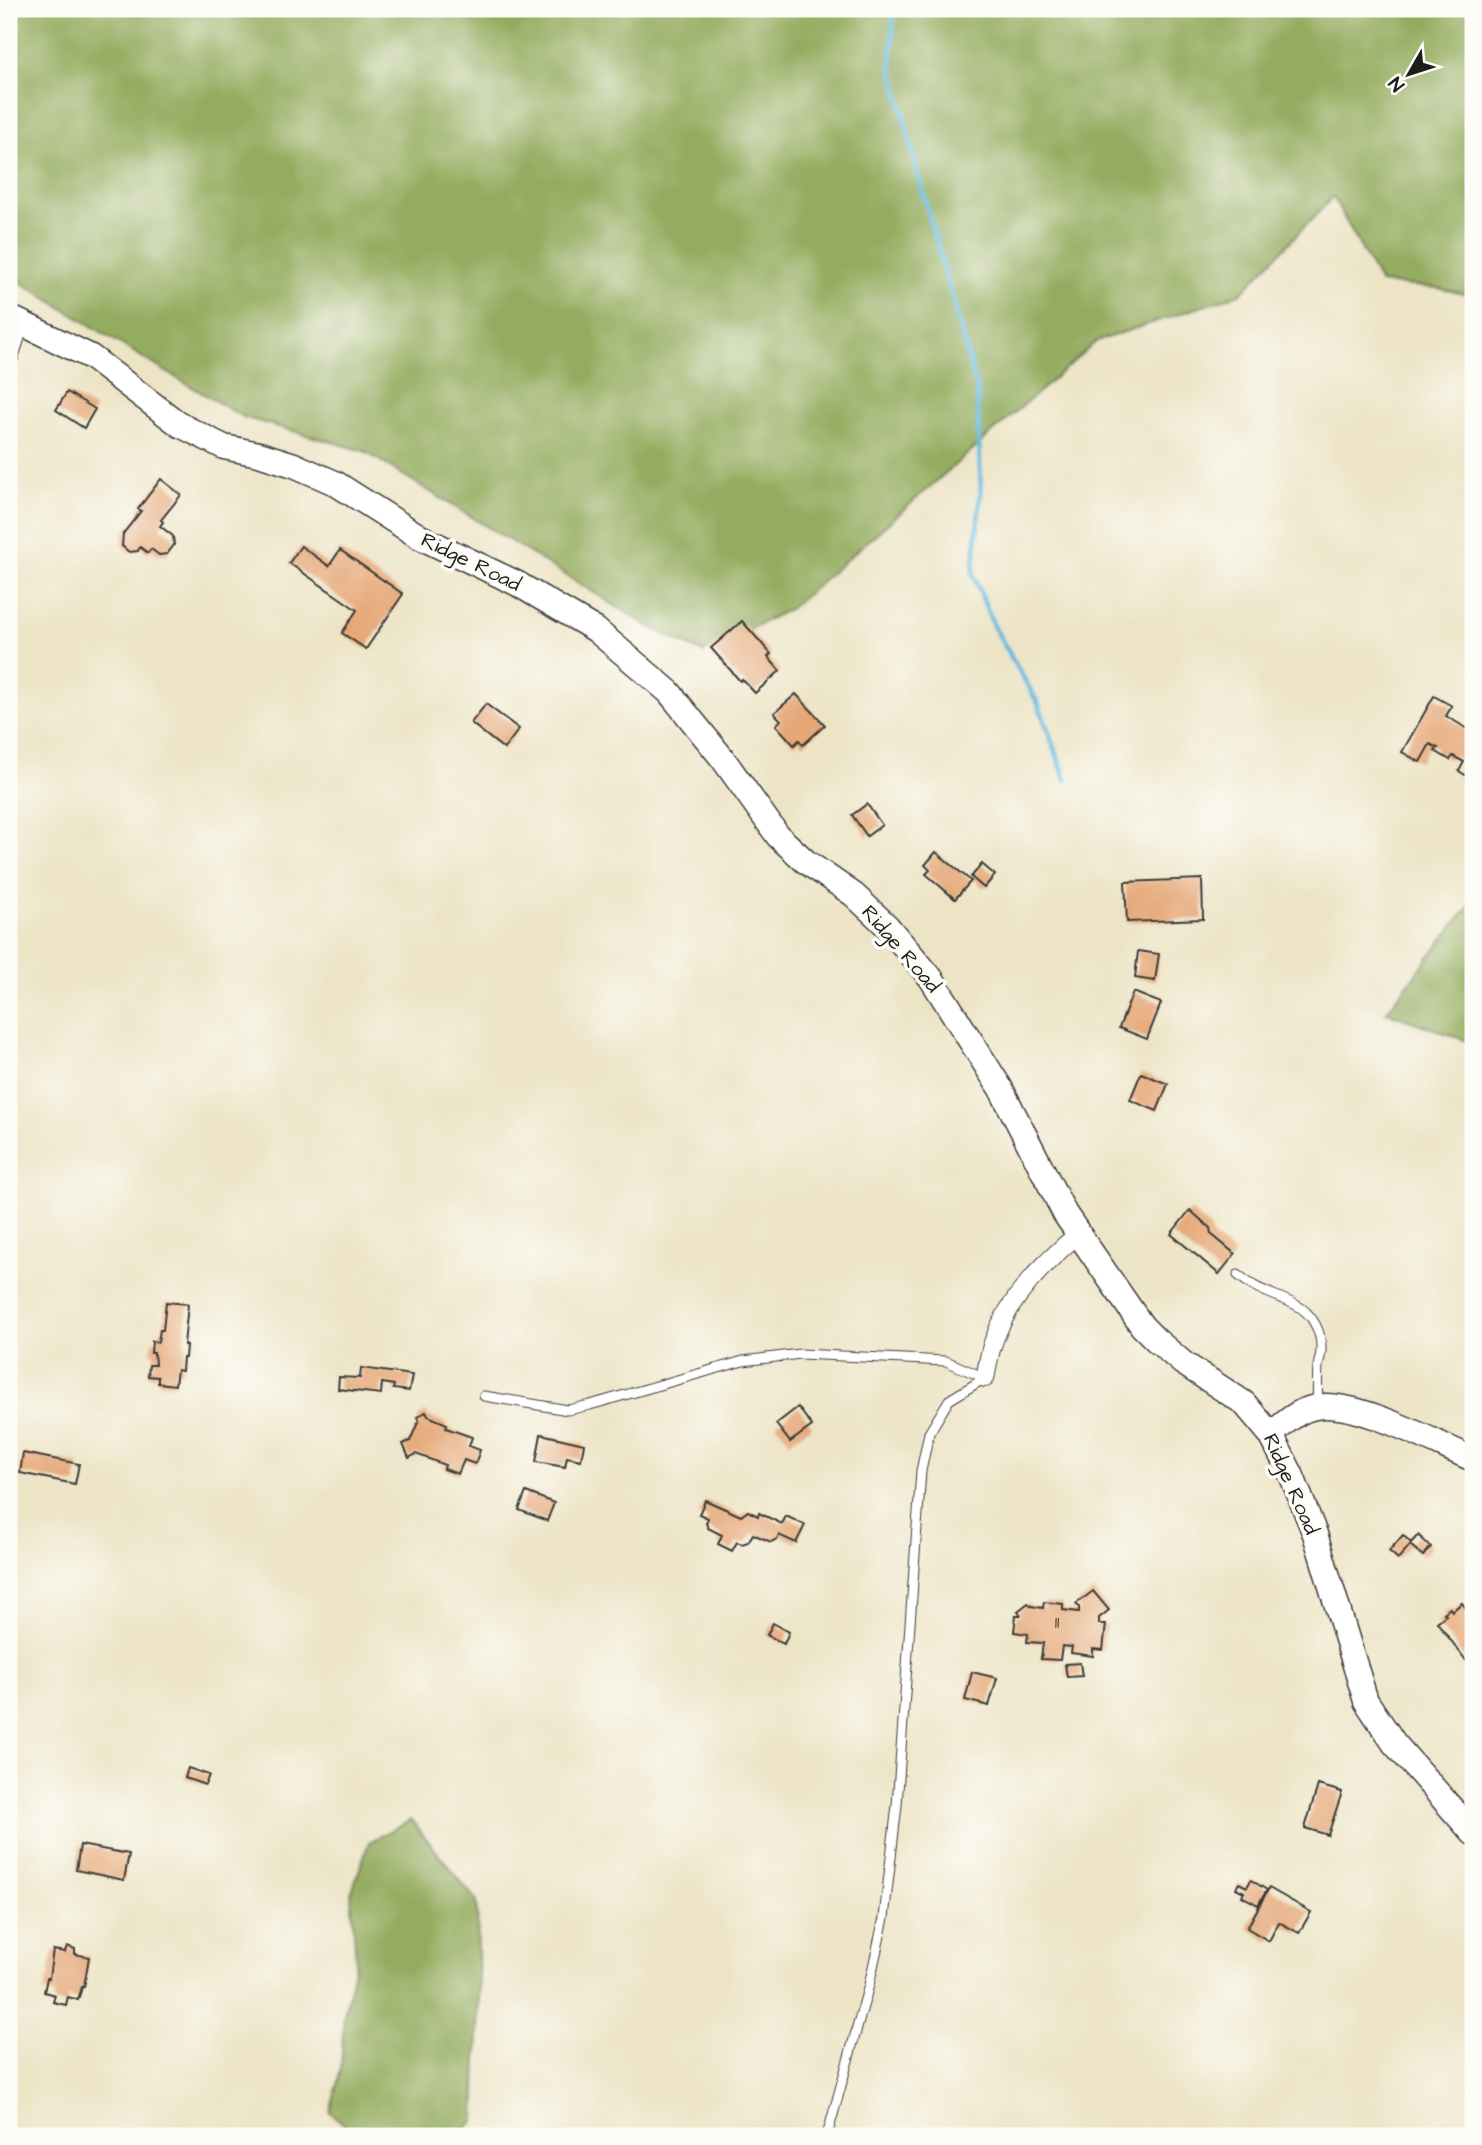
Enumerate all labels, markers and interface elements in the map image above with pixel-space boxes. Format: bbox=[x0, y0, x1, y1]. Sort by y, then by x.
north arrow bbox=[1374, 38, 1444, 108]
text: N bbox=[1383, 71, 1411, 97]
street label: Ridge Road bbox=[415, 525, 526, 601]
street label: Ridge Road bbox=[853, 899, 947, 1001]
street label: Ridge Road bbox=[1254, 1429, 1326, 1540]
house number: 11 bbox=[1055, 1610, 1059, 1635]

